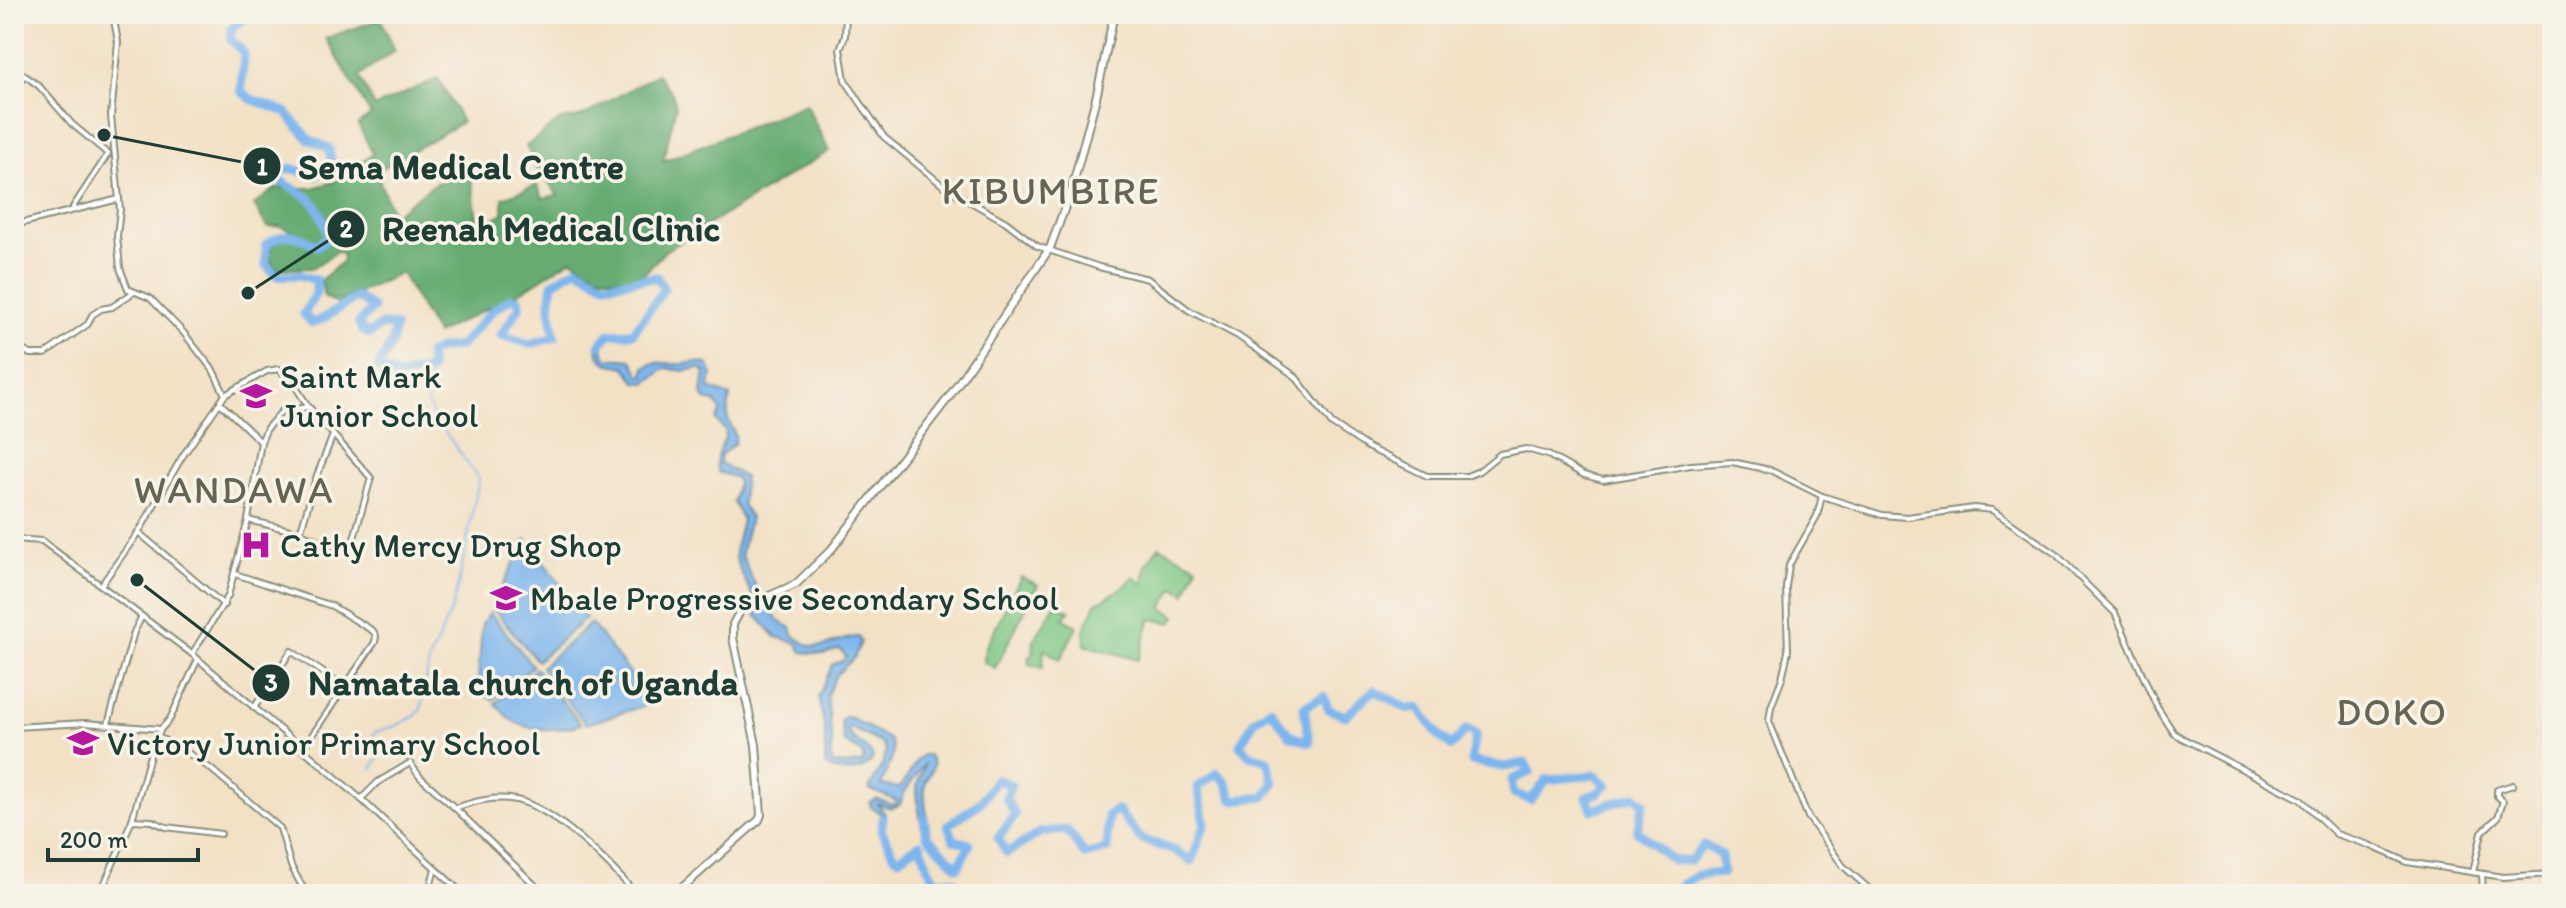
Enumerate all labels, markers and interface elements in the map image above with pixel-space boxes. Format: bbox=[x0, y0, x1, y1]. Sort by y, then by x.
callout: Sema Medical Centre bbox=[242, 136, 641, 196]
text: Sema Medical Centre bbox=[298, 145, 624, 188]
text: 1 bbox=[256, 152, 268, 181]
district label: KIBUMBIRE bbox=[942, 168, 1160, 214]
callout: Reenah Medical Clinic bbox=[326, 199, 736, 259]
text: Reenah Medical Clinic bbox=[382, 207, 720, 250]
text: 2 bbox=[340, 214, 353, 243]
place label: Saint Mark Junior School bbox=[280, 356, 479, 436]
school or university icon: Saint Mark Junior School bbox=[239, 379, 273, 413]
district label: WANDAWA bbox=[133, 467, 335, 513]
place label: Cathy Mercy Drug Shop bbox=[280, 525, 622, 566]
hospital icon: Cathy Mercy Drug Shop bbox=[239, 528, 273, 562]
place label: Mbale Progressive Secondary School bbox=[530, 578, 1059, 619]
school or university icon: Mbale Progressive Secondary School bbox=[489, 581, 523, 615]
callout: Namatala church of Uganda bbox=[251, 653, 754, 713]
text: Namatala church of Uganda bbox=[308, 661, 738, 704]
text: 3 bbox=[264, 668, 278, 697]
district label: DOKO bbox=[2336, 689, 2448, 735]
place label: Victory Junior Primary School bbox=[107, 723, 541, 764]
school or university icon: Victory Junior Primary School bbox=[66, 726, 100, 760]
scale bar bbox=[48, 812, 198, 862]
text: 200 m bbox=[60, 825, 128, 854]

